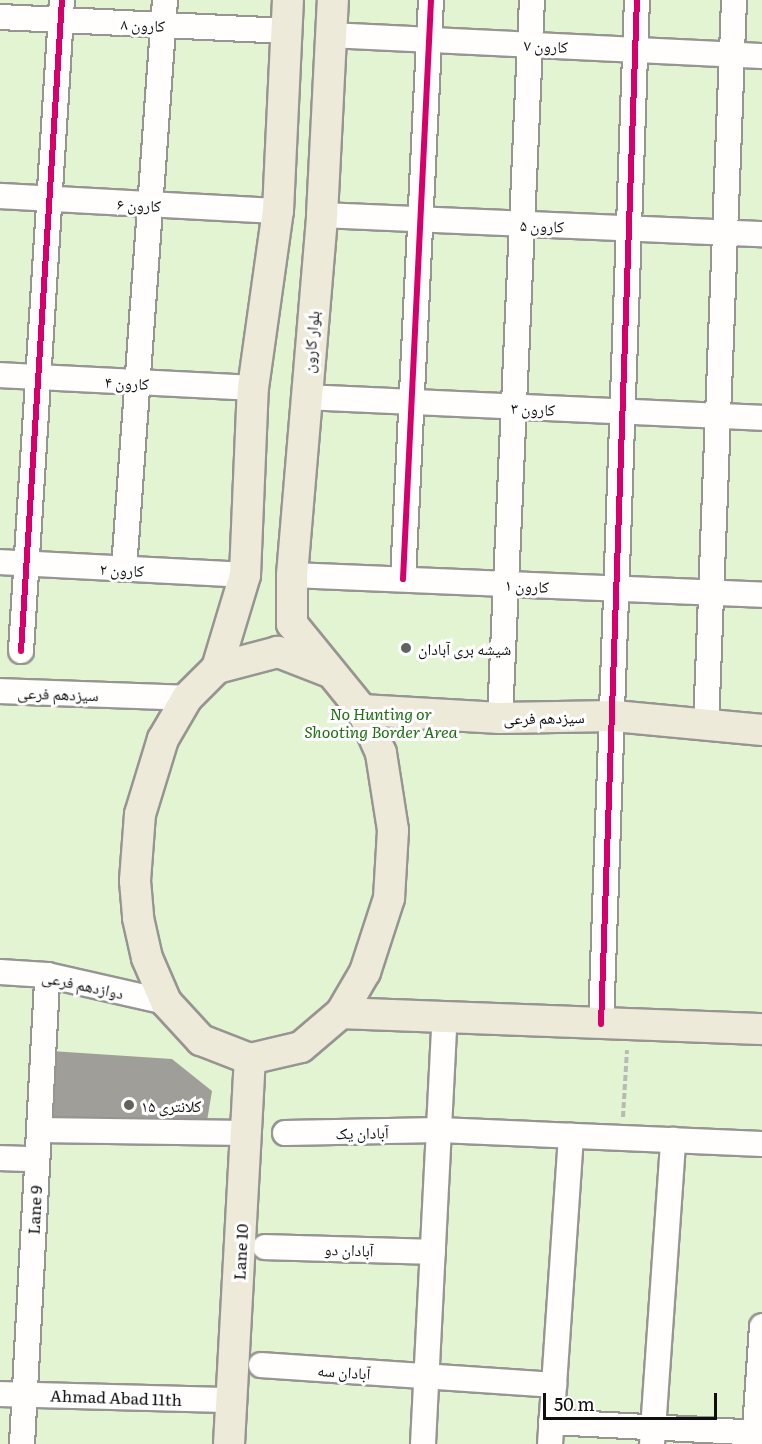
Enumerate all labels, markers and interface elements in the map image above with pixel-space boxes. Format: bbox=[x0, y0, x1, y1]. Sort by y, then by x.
street label: کارون ۸ bbox=[120, 13, 166, 35]
street label: کارون ۷ bbox=[523, 34, 569, 56]
street label: کارون ۶ bbox=[116, 193, 162, 215]
street label: کارون ۵ bbox=[520, 215, 564, 235]
street label: بلوار کارون bbox=[298, 310, 322, 374]
street label: کارون ۴ bbox=[104, 371, 150, 393]
street label: کارون ۳ bbox=[510, 397, 556, 419]
street label: کارون ۲ bbox=[99, 558, 145, 580]
street label: کارون ۱ bbox=[504, 574, 550, 596]
place label: شیشه بری آبادان bbox=[418, 638, 511, 658]
marker: شیشه بری آبادان bbox=[399, 641, 413, 655]
street label: سیزدهم فرعی bbox=[17, 682, 99, 704]
park label: No Hunting or Shooting Border Area bbox=[304, 703, 458, 741]
street label: سیزدهم فرعی bbox=[503, 707, 585, 727]
street label: دوازدهم فرعی bbox=[41, 966, 125, 1002]
place label: کلانتری ۱۵ bbox=[141, 1095, 201, 1115]
marker: کلانتری ۱۵ bbox=[122, 1098, 136, 1112]
street label: آبادان یک bbox=[335, 1122, 389, 1142]
street label: Lane 9 bbox=[23, 1185, 45, 1235]
street label: Lane 10 bbox=[229, 1223, 251, 1281]
street label: آبادان دو bbox=[324, 1239, 374, 1259]
street label: آبادان سه bbox=[317, 1360, 371, 1382]
scale bar bbox=[546, 1381, 720, 1419]
street label: Ahmad Abad 11th bbox=[50, 1385, 182, 1409]
text: 50 m bbox=[554, 1390, 595, 1417]

